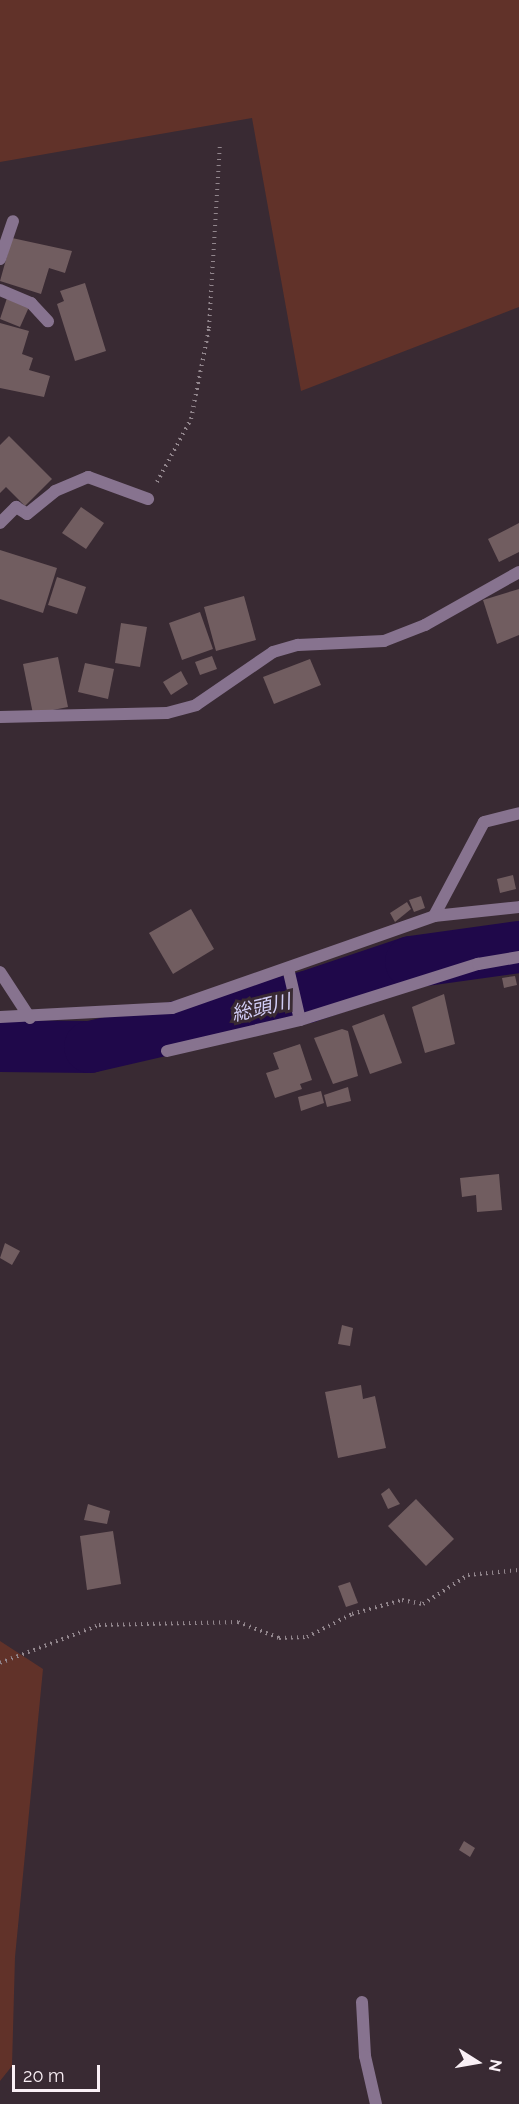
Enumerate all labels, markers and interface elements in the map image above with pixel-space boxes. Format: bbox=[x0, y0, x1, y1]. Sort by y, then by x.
water label: 総頭川 bbox=[229, 990, 293, 1026]
north arrow bbox=[447, 2032, 507, 2092]
scale bar bbox=[15, 2053, 104, 2091]
text: N bbox=[485, 2058, 506, 2073]
text: 20 m bbox=[23, 2065, 65, 2086]

